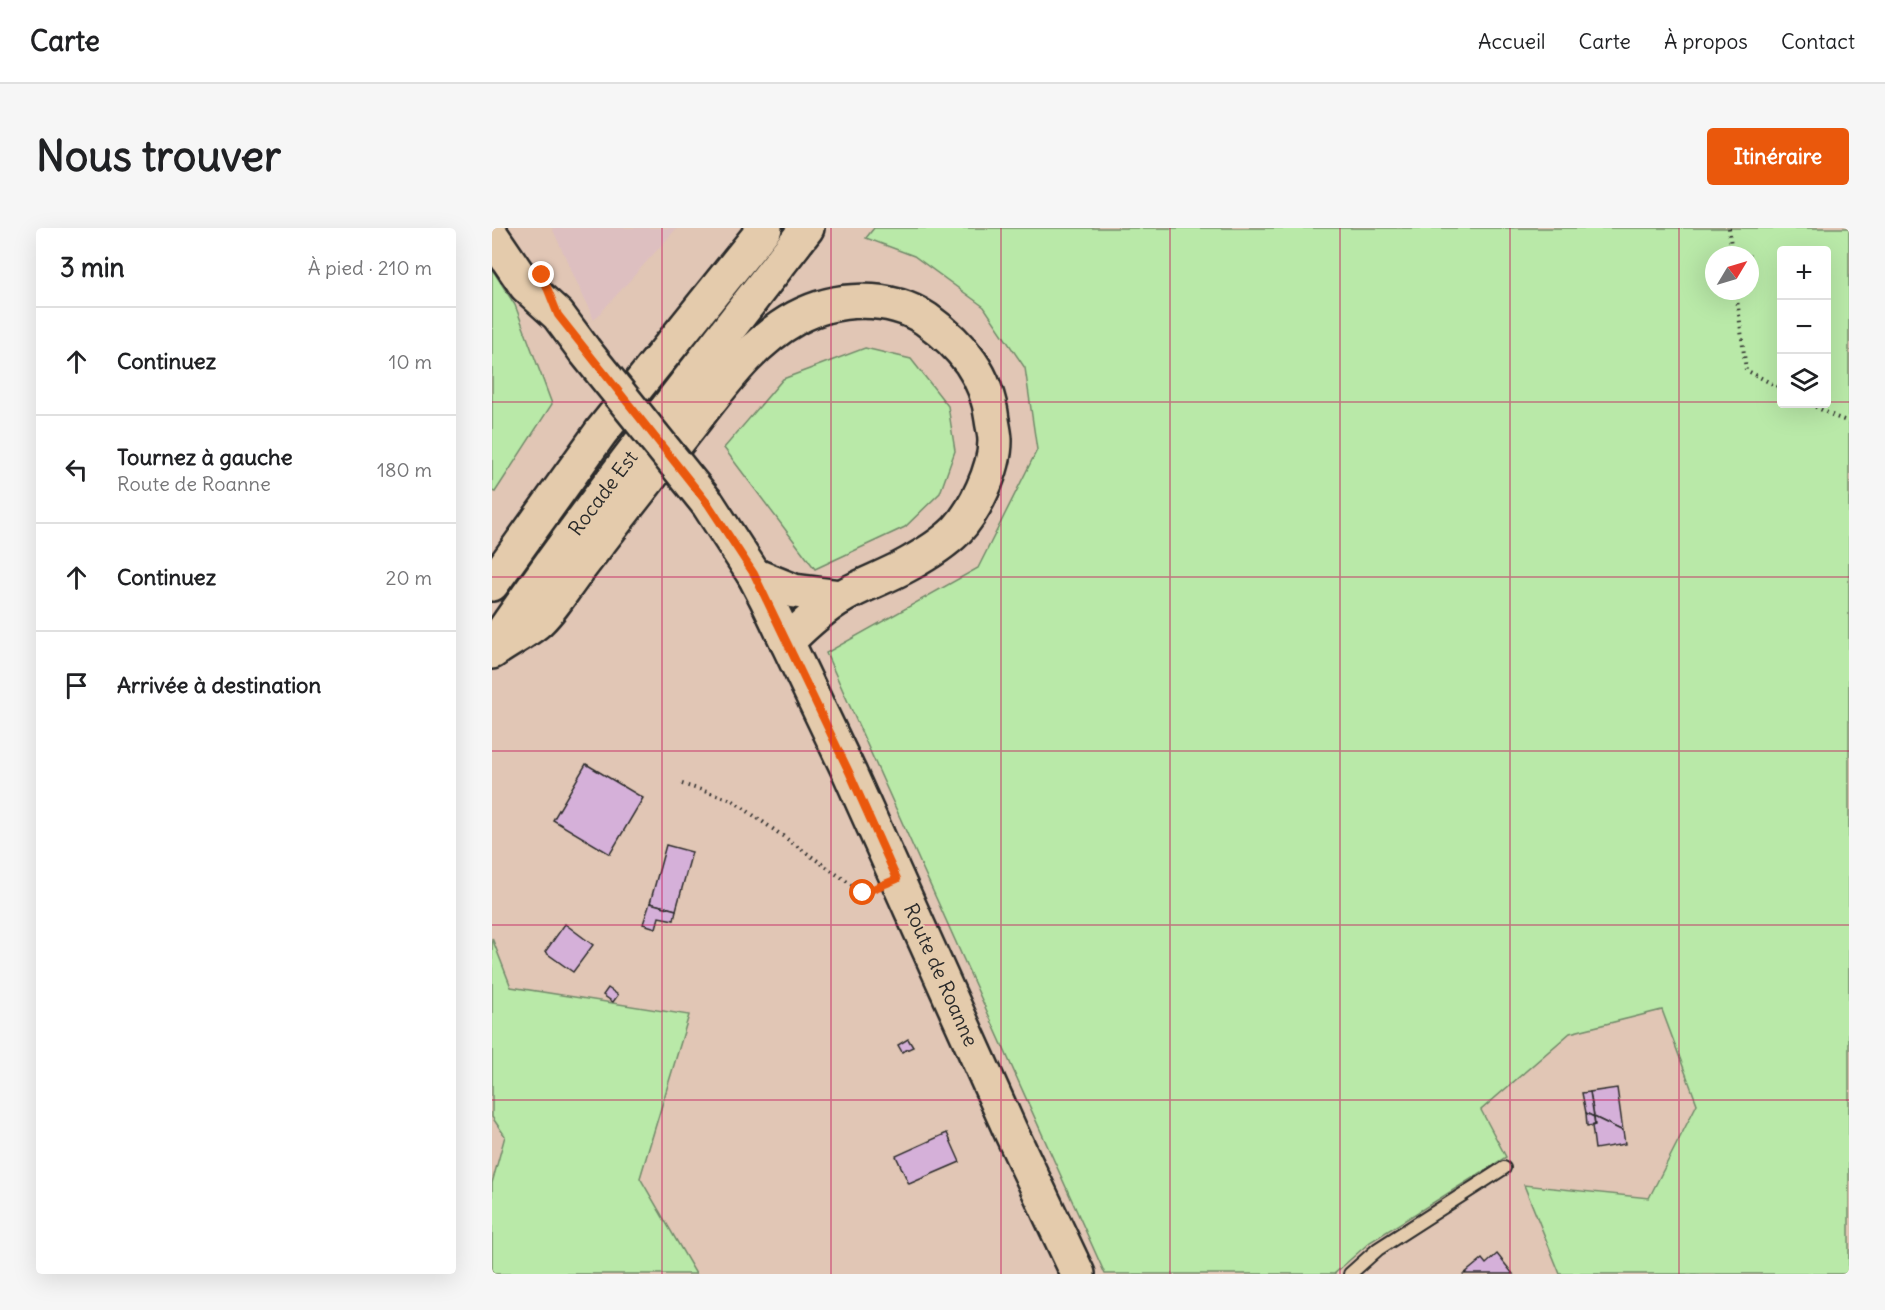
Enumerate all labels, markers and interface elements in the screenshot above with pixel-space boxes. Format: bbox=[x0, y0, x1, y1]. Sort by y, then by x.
text: Carte bbox=[30, 23, 100, 59]
text: Accueil bbox=[1478, 28, 1546, 55]
text: Carte bbox=[1579, 28, 1631, 55]
text: À propos bbox=[1664, 28, 1748, 55]
text: Contact bbox=[1781, 28, 1855, 55]
button: Itinéraire bbox=[1707, 128, 1849, 185]
text: Nous trouver bbox=[36, 130, 281, 182]
north arrow bbox=[1705, 246, 1759, 300]
map controls bbox=[1777, 246, 1831, 408]
button: + bbox=[1777, 246, 1831, 300]
text: 3 min bbox=[60, 251, 125, 284]
text: À pied · 210 m bbox=[308, 255, 432, 280]
route end bbox=[528, 261, 554, 287]
button: − bbox=[1777, 300, 1831, 354]
icon: ahead bbox=[60, 345, 93, 378]
text: Continuez bbox=[117, 347, 216, 375]
text: 10 m bbox=[389, 349, 432, 374]
button: layers bbox=[1777, 354, 1831, 408]
text: Tournez à gauche bbox=[117, 443, 293, 471]
street label: Rocade Est bbox=[563, 445, 643, 540]
icon: left bbox=[60, 453, 93, 486]
text: 180 m bbox=[377, 457, 432, 482]
text: Route de Roanne bbox=[117, 471, 271, 496]
icon: ahead bbox=[60, 561, 93, 594]
text: Continuez bbox=[117, 563, 216, 591]
text: 20 m bbox=[386, 565, 432, 590]
icon: arrive bbox=[60, 669, 93, 702]
text: Arrivée à destination bbox=[117, 671, 321, 699]
route start bbox=[849, 879, 875, 905]
street label: Route de Roanne bbox=[899, 899, 984, 1050]

